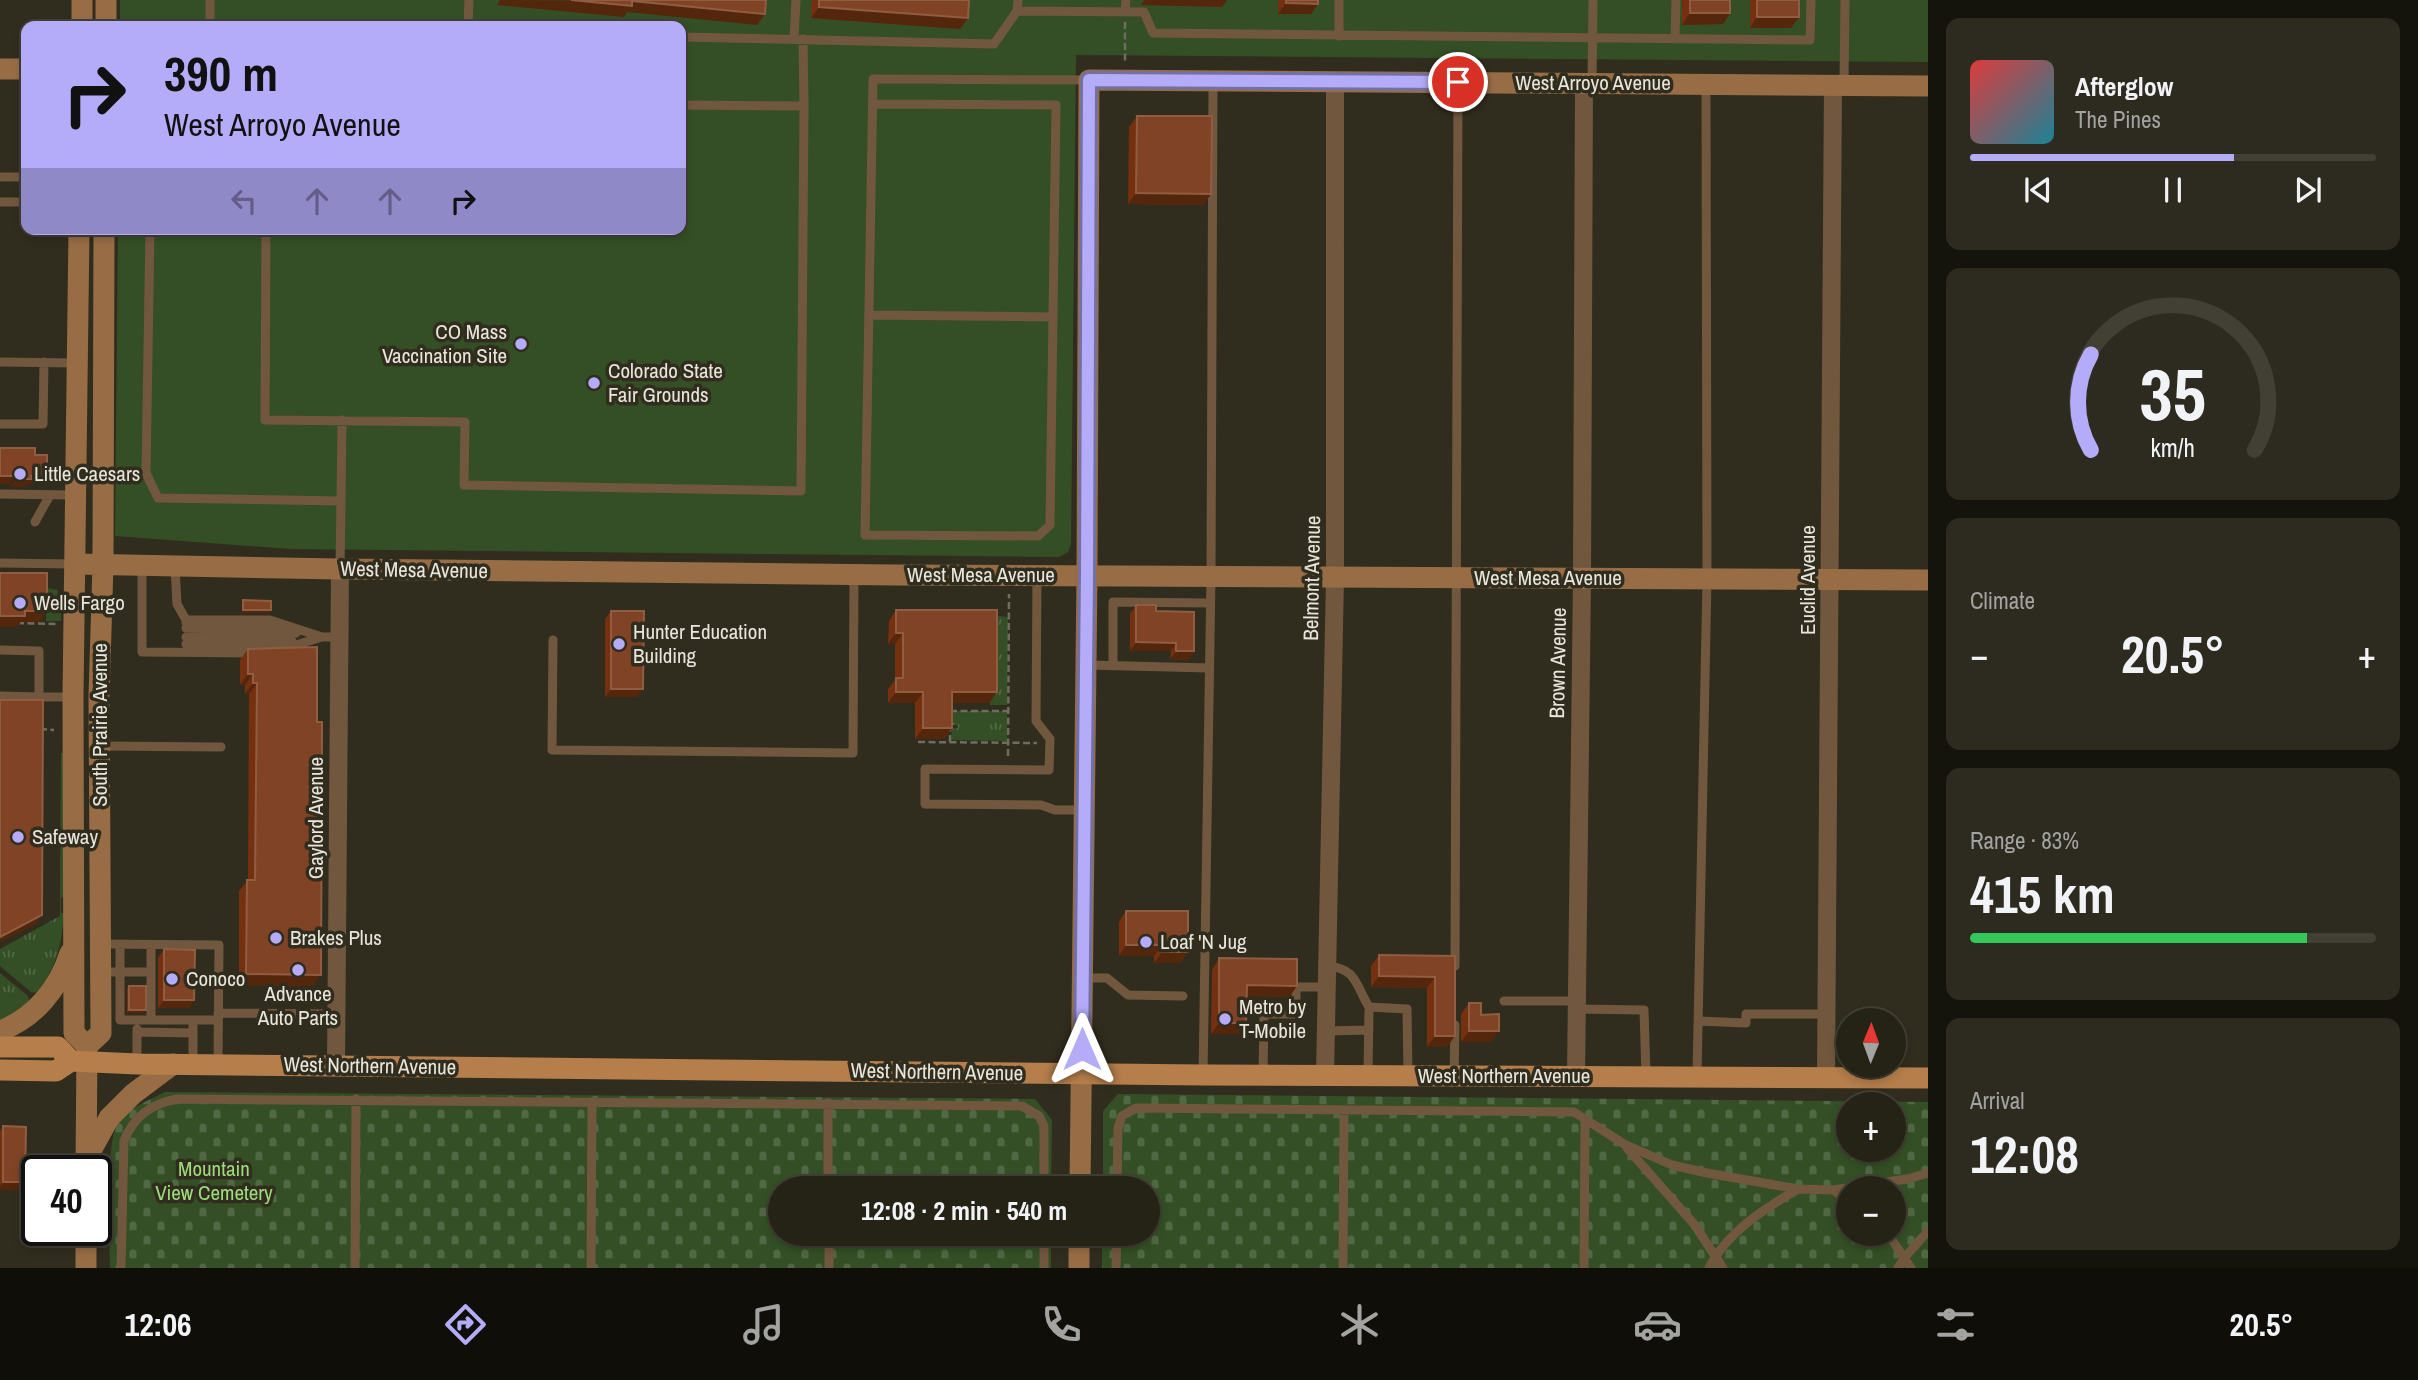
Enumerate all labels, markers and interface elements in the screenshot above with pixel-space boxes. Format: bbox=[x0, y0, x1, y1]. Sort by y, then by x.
text: 390 m bbox=[164, 40, 278, 106]
icon: right bbox=[49, 49, 140, 140]
pin bbox=[1428, 52, 1488, 112]
icon: arrive bbox=[1439, 63, 1477, 101]
street label: West Arroyo Avenue bbox=[1515, 68, 1671, 97]
text: Afterglow bbox=[2075, 69, 2173, 104]
text: West Arroyo Avenue bbox=[164, 103, 401, 146]
text: The Pines bbox=[2075, 104, 2161, 135]
icon: previous bbox=[2019, 171, 2057, 209]
icon: pause bbox=[2154, 171, 2192, 209]
icon: next bbox=[2289, 171, 2327, 209]
icon: left bbox=[225, 182, 263, 220]
icon: ahead bbox=[298, 182, 336, 220]
icon: ahead bbox=[371, 182, 409, 220]
icon: right bbox=[444, 182, 482, 220]
place label: CO Mass Vaccination Site bbox=[382, 317, 507, 370]
marker: CO Mass Vaccination Site bbox=[513, 336, 529, 352]
text: 35 bbox=[2140, 345, 2206, 443]
place label: Colorado State Fair Grounds bbox=[608, 356, 723, 409]
marker: Colorado State Fair Grounds bbox=[586, 375, 602, 391]
text: km/h bbox=[2151, 431, 2195, 465]
place label: Little Caesars bbox=[34, 459, 140, 488]
marker: Little Caesars bbox=[12, 466, 28, 482]
street label: Belmont Avenue bbox=[1296, 515, 1327, 641]
street label: Euclid Avenue bbox=[1793, 525, 1822, 635]
street label: West Mesa Avenue bbox=[340, 554, 488, 585]
street label: West Mesa Avenue bbox=[907, 560, 1055, 589]
street label: West Mesa Avenue bbox=[1474, 563, 1622, 592]
text: Climate bbox=[1970, 585, 2035, 616]
place label: Wells Fargo bbox=[34, 588, 125, 617]
marker: Wells Fargo bbox=[12, 595, 28, 611]
street label: Brown Avenue bbox=[1542, 607, 1573, 719]
place label: Hunter Education Building bbox=[633, 617, 767, 670]
text: 20.5° bbox=[2121, 619, 2225, 689]
text: − bbox=[1970, 629, 1988, 680]
text: + bbox=[2358, 629, 2376, 680]
marker: Hunter Education Building bbox=[611, 636, 627, 652]
street label: South Prairie Avenue bbox=[85, 643, 114, 807]
street label: Gaylord Avenue bbox=[301, 757, 330, 879]
place label: Safeway bbox=[32, 822, 98, 851]
text: Range · 83% bbox=[1970, 825, 2079, 856]
marker: Safeway bbox=[10, 829, 26, 845]
text: 415 km bbox=[1970, 859, 2115, 929]
place label: Brakes Plus bbox=[290, 923, 382, 952]
place label: Loaf 'N Jug bbox=[1160, 927, 1247, 956]
marker: Brakes Plus bbox=[268, 930, 284, 946]
marker: Loaf 'N Jug bbox=[1138, 934, 1154, 950]
marker: Advance Auto Parts bbox=[290, 962, 306, 978]
place label: Conoco bbox=[186, 964, 245, 993]
marker: Conoco bbox=[164, 971, 180, 987]
place label: Advance Auto Parts bbox=[257, 979, 338, 1032]
place label: Metro by T-Mobile bbox=[1239, 992, 1306, 1045]
north arrow bbox=[1836, 1008, 1906, 1078]
map controls bbox=[1836, 1008, 1906, 1246]
marker: Metro by T-Mobile bbox=[1217, 1011, 1233, 1027]
position arrow bbox=[1045, 1012, 1119, 1086]
street label: West Northern Avenue bbox=[283, 1049, 457, 1082]
street label: West Northern Avenue bbox=[850, 1055, 1024, 1088]
street label: West Northern Avenue bbox=[1418, 1061, 1590, 1090]
text: Arrival bbox=[1970, 1085, 2025, 1116]
button: + bbox=[1836, 1092, 1906, 1162]
text: 12:08 bbox=[1970, 1119, 2079, 1189]
park label: Mountain View Cemetery bbox=[155, 1154, 273, 1207]
speed limit sign: 40 bbox=[21, 1155, 112, 1246]
button: − bbox=[1836, 1176, 1906, 1246]
text: 12:08 · 2 min · 540 m bbox=[861, 1193, 1067, 1228]
icon: directions bbox=[441, 1300, 490, 1349]
icon: music bbox=[739, 1300, 788, 1349]
icon: phone bbox=[1037, 1300, 1086, 1349]
icon: climate bbox=[1335, 1300, 1384, 1349]
icon: car bbox=[1633, 1300, 1682, 1349]
icon: filters bbox=[1931, 1300, 1980, 1349]
text: 12:06 bbox=[125, 1303, 192, 1346]
text: 20.5° bbox=[2230, 1303, 2293, 1346]

